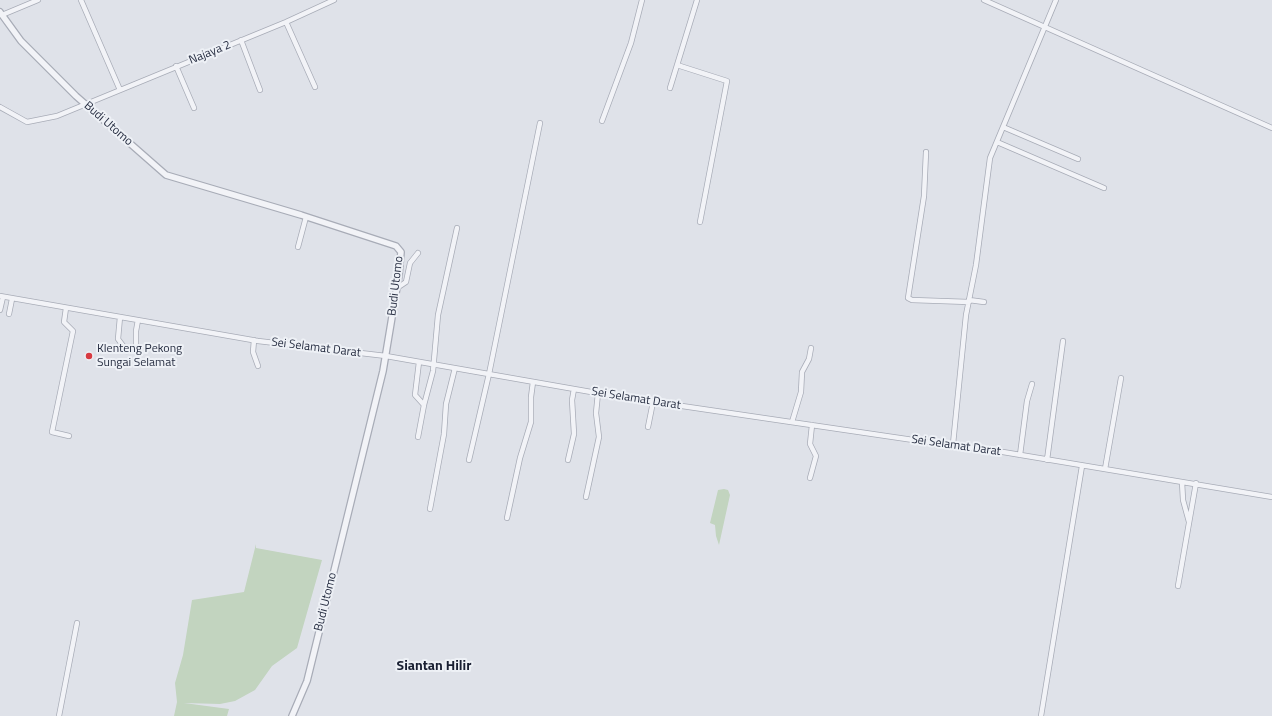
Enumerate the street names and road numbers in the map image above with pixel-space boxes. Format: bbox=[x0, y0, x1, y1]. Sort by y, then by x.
street label: Najaya 2 bbox=[187, 38, 233, 68]
street label: Budi Utomo bbox=[81, 99, 135, 149]
street label: Budi Utomo bbox=[385, 255, 407, 317]
street label: Sei Selamat Darat bbox=[270, 335, 362, 361]
street label: Sei Selamat Darat bbox=[590, 385, 682, 413]
street label: Sei Selamat Darat bbox=[910, 433, 1002, 459]
street label: Budi Utomo bbox=[312, 571, 340, 633]

